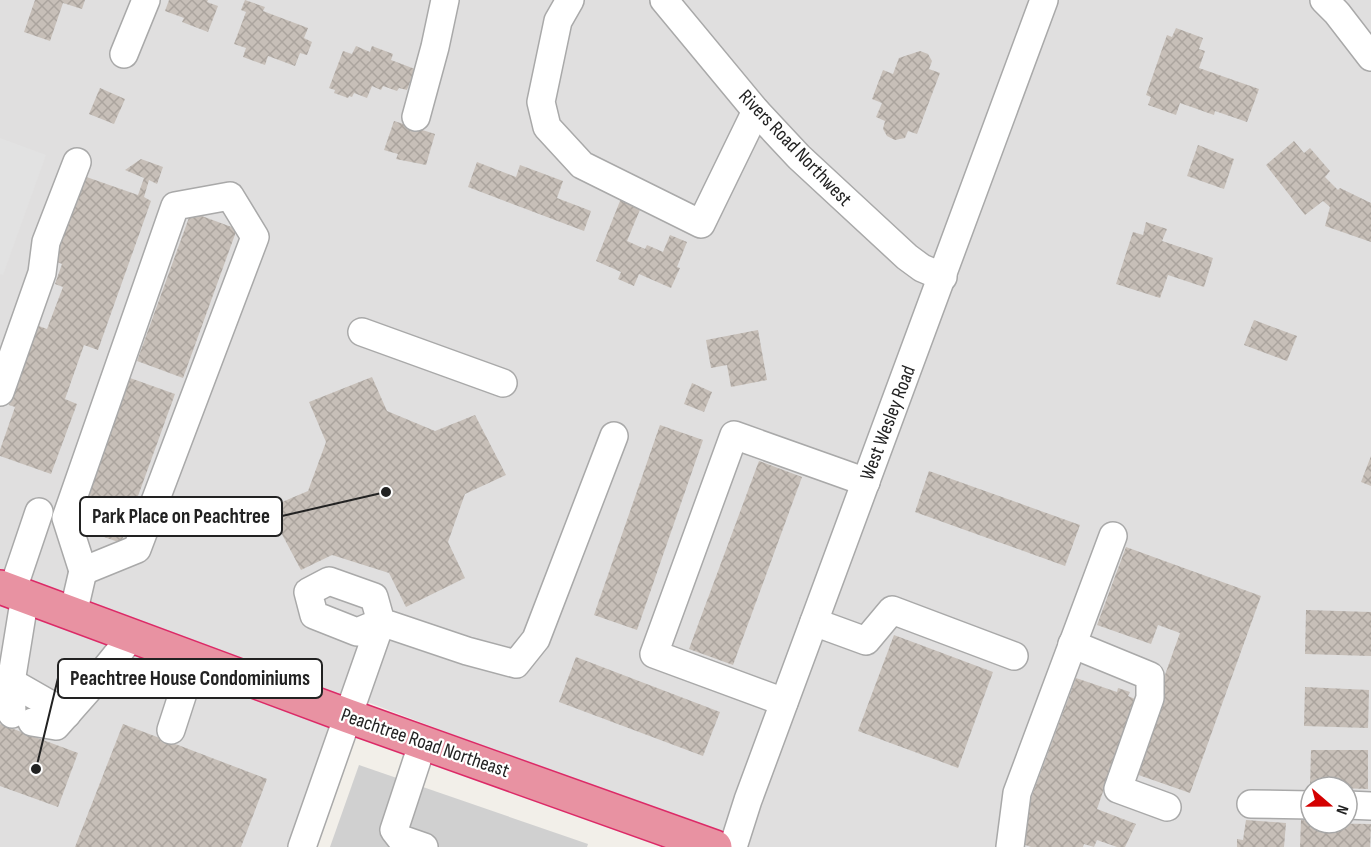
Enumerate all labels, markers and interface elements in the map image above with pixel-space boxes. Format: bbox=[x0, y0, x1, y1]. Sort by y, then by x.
street label: Rivers Road Northwest bbox=[733, 85, 857, 211]
street label: West Wesley Road bbox=[855, 362, 921, 484]
callout: Park Place on Peachtree bbox=[80, 497, 282, 536]
text: Park Place on Peachtree bbox=[92, 504, 270, 529]
callout: Peachtree House Condominiums bbox=[58, 659, 322, 698]
text: Peachtree House Condominiums bbox=[70, 666, 310, 691]
street label: Peachtree Road Northeast bbox=[338, 703, 512, 783]
north arrow bbox=[1299, 775, 1359, 835]
text: N bbox=[1331, 802, 1352, 817]

